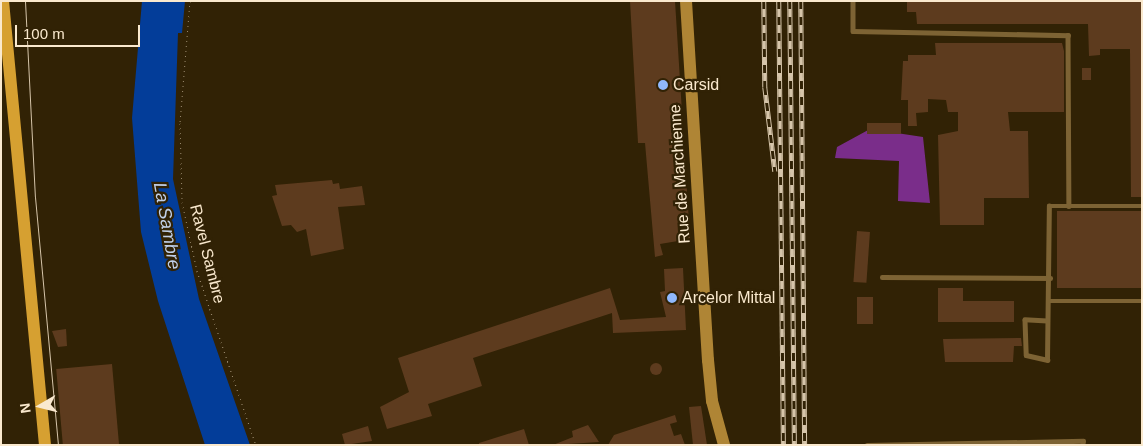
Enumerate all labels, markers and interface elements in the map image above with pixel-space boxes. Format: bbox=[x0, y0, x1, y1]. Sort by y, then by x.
scale bar bbox=[18, 15, 142, 47]
text: 100 m bbox=[23, 25, 65, 42]
place label: Carsid bbox=[673, 75, 719, 95]
marker: Carsid bbox=[657, 79, 669, 91]
street label: Rue de Marchienne bbox=[666, 104, 694, 244]
water label: La Sambre bbox=[149, 181, 185, 271]
street label: Ravel Sambre bbox=[185, 202, 229, 306]
place label: Arcelor Mittal bbox=[682, 288, 775, 308]
marker: Arcelor Mittal bbox=[666, 292, 678, 304]
north arrow bbox=[15, 381, 65, 431]
text: N bbox=[17, 402, 34, 414]

